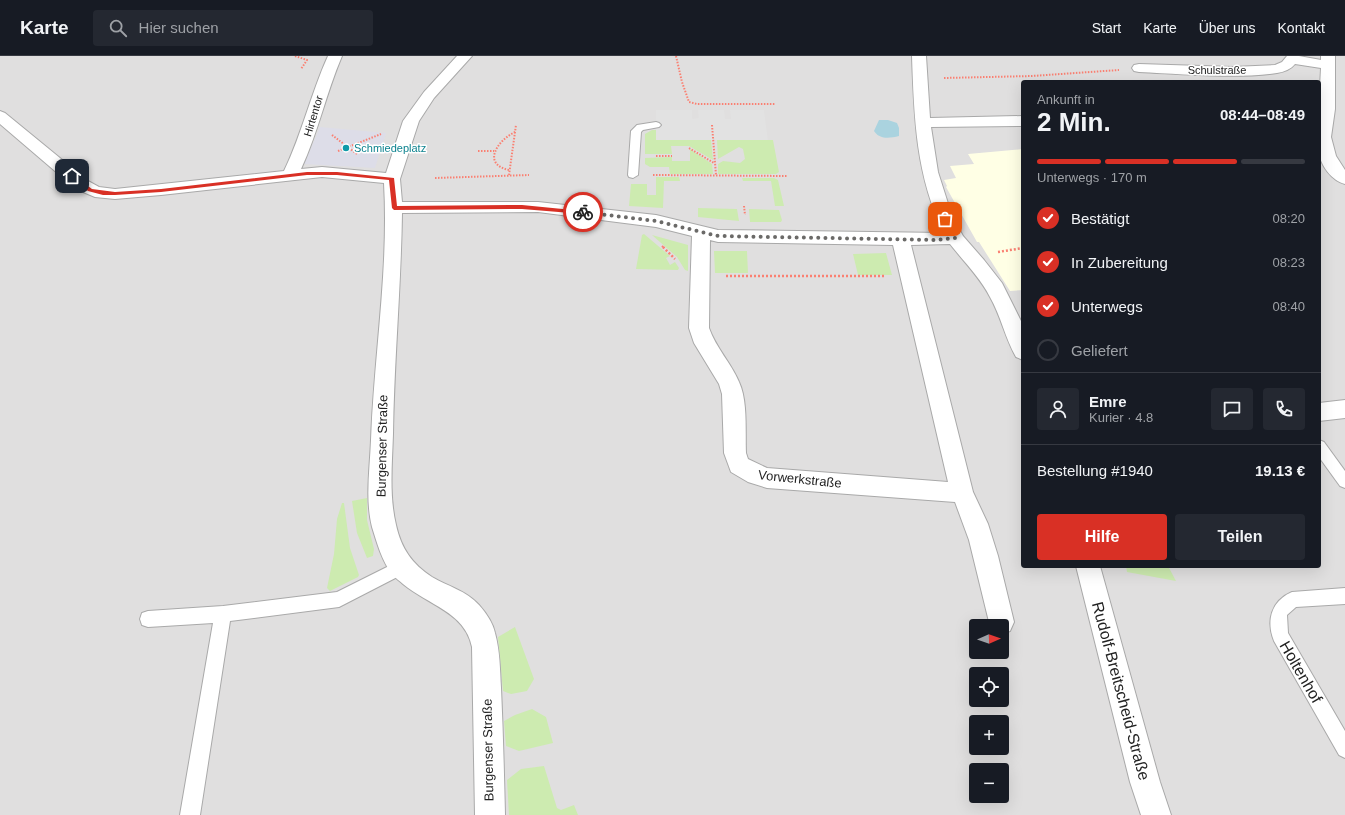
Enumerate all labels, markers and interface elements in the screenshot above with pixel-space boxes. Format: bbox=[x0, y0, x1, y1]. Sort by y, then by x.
search box bbox=[93, 10, 373, 46]
text: Karte bbox=[20, 17, 69, 38]
icon: search bbox=[107, 17, 129, 39]
text: Hier suchen bbox=[139, 19, 219, 36]
text: Start bbox=[1092, 20, 1121, 36]
text: Karte bbox=[1143, 20, 1177, 36]
text: Über uns bbox=[1199, 20, 1256, 36]
text: Kontakt bbox=[1278, 20, 1325, 36]
street label: Schulstraße bbox=[1188, 64, 1246, 76]
text: Ankunft in bbox=[1037, 92, 1095, 107]
street label: Hirtentor bbox=[301, 94, 325, 138]
text: 08:44–08:49 bbox=[1220, 106, 1305, 123]
text: 2 Min. bbox=[1037, 107, 1111, 137]
place label: Schmiedeplatz bbox=[354, 142, 426, 154]
marker: Schmiedeplatz bbox=[341, 143, 351, 153]
pin bbox=[55, 159, 89, 193]
icon: home bbox=[61, 165, 83, 187]
text: Unterwegs · 170 m bbox=[1037, 170, 1147, 185]
courier bbox=[563, 192, 603, 232]
icon: bike bbox=[572, 201, 594, 223]
pin bbox=[928, 202, 962, 236]
icon: check bbox=[1037, 207, 1059, 229]
icon: bag bbox=[934, 208, 956, 230]
text: Bestätigt bbox=[1071, 210, 1129, 227]
text: 08:20 bbox=[1272, 211, 1305, 226]
icon: check bbox=[1037, 251, 1059, 273]
text: In Zubereitung bbox=[1071, 254, 1168, 271]
text: 08:23 bbox=[1272, 255, 1305, 270]
icon: check bbox=[1037, 295, 1059, 317]
text: Unterwegs bbox=[1071, 298, 1143, 315]
text: 08:40 bbox=[1272, 299, 1305, 314]
text: Geliefert bbox=[1071, 342, 1128, 359]
button: person bbox=[1037, 388, 1079, 430]
button: chat bbox=[1211, 388, 1253, 430]
button: phone bbox=[1263, 388, 1305, 430]
text: Emre bbox=[1089, 393, 1127, 410]
street label: Burgenser Straße bbox=[374, 395, 390, 497]
text: Kurier · 4.8 bbox=[1089, 410, 1153, 425]
text: Bestellung #1940 bbox=[1037, 462, 1153, 479]
text: 19.13 € bbox=[1255, 462, 1305, 479]
street label: Vorwerkstraße bbox=[758, 467, 842, 491]
button: Hilfe bbox=[1037, 514, 1167, 560]
button: Teilen bbox=[1175, 514, 1305, 560]
street label: Rudolf-Breitscheid-Straße bbox=[1089, 600, 1153, 782]
north arrow bbox=[969, 619, 1009, 659]
map controls bbox=[969, 619, 1009, 803]
street label: Holtenhof bbox=[1277, 638, 1326, 706]
button: locate bbox=[969, 667, 1009, 707]
street label: Burgenser Straße bbox=[480, 699, 496, 801]
button: + bbox=[969, 715, 1009, 755]
button: − bbox=[969, 763, 1009, 803]

